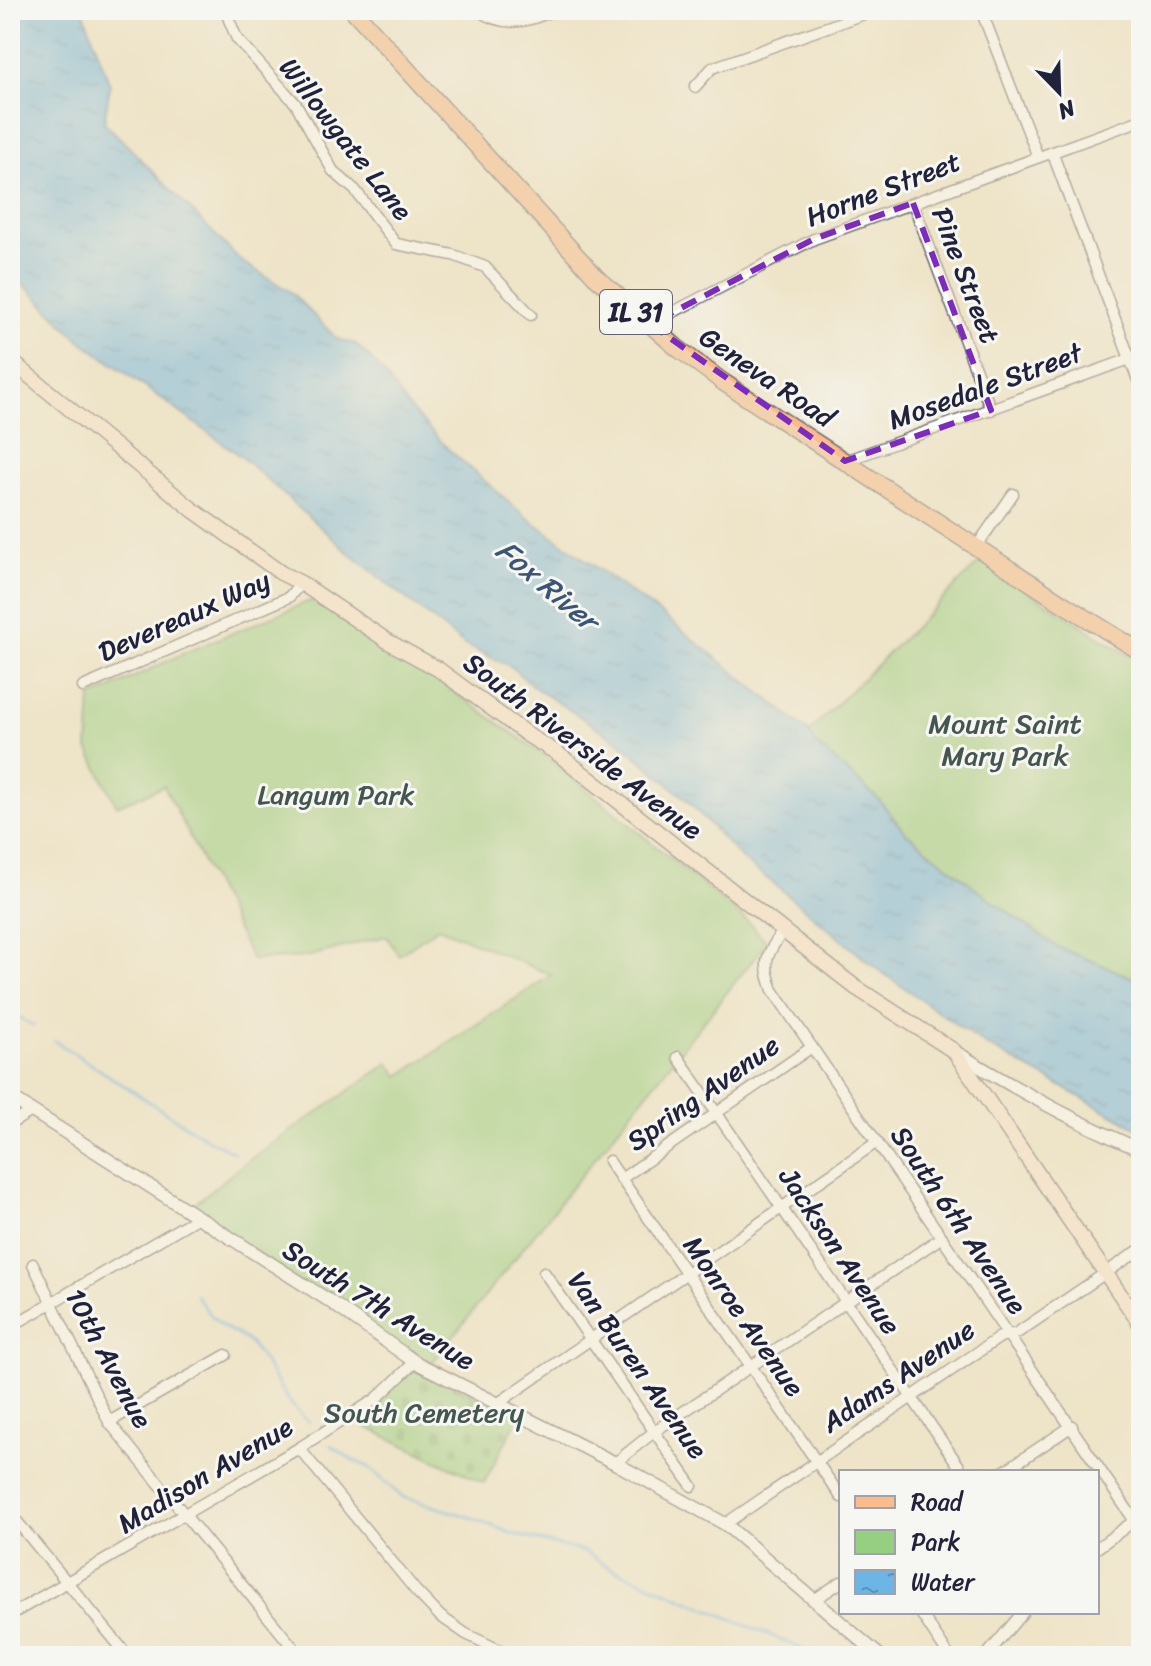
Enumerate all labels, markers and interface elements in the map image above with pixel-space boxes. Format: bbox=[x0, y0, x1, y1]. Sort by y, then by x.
street label: Willowgate Lane bbox=[266, 46, 426, 232]
north arrow bbox=[1019, 52, 1099, 132]
text: N bbox=[1051, 89, 1082, 131]
street label: Horne Street bbox=[798, 137, 968, 241]
street label: Pine Street bbox=[918, 200, 1014, 350]
road number: IL 31 bbox=[600, 290, 672, 334]
street label: Geneva Road bbox=[689, 313, 847, 442]
street label: Mosedale Street bbox=[881, 328, 1091, 444]
water label: Fox River bbox=[483, 525, 615, 648]
street label: Devereaux Way bbox=[90, 556, 279, 676]
street label: South Riverside Avenue bbox=[452, 639, 714, 853]
park label: Mount Saint Mary Park bbox=[928, 699, 1082, 780]
park label: Langum Park bbox=[257, 770, 415, 819]
street label: Spring Avenue bbox=[616, 1022, 790, 1164]
street label: South 6th Avenue bbox=[877, 1115, 1041, 1325]
street label: Jackson Avenue bbox=[765, 1156, 914, 1345]
street label: Monroe Avenue bbox=[670, 1225, 818, 1407]
street label: South 7th Avenue bbox=[273, 1226, 485, 1384]
street label: Van Buren Avenue bbox=[555, 1260, 721, 1470]
street label: 10th Avenue bbox=[51, 1279, 167, 1437]
street label: Adams Avenue bbox=[810, 1306, 985, 1447]
park label: South Cemetery bbox=[324, 1388, 525, 1437]
street label: Madison Avenue bbox=[108, 1403, 302, 1547]
legend bbox=[839, 1470, 1099, 1614]
text: Road bbox=[911, 1481, 965, 1523]
text: Park bbox=[911, 1521, 960, 1563]
text: Water bbox=[911, 1561, 976, 1603]

